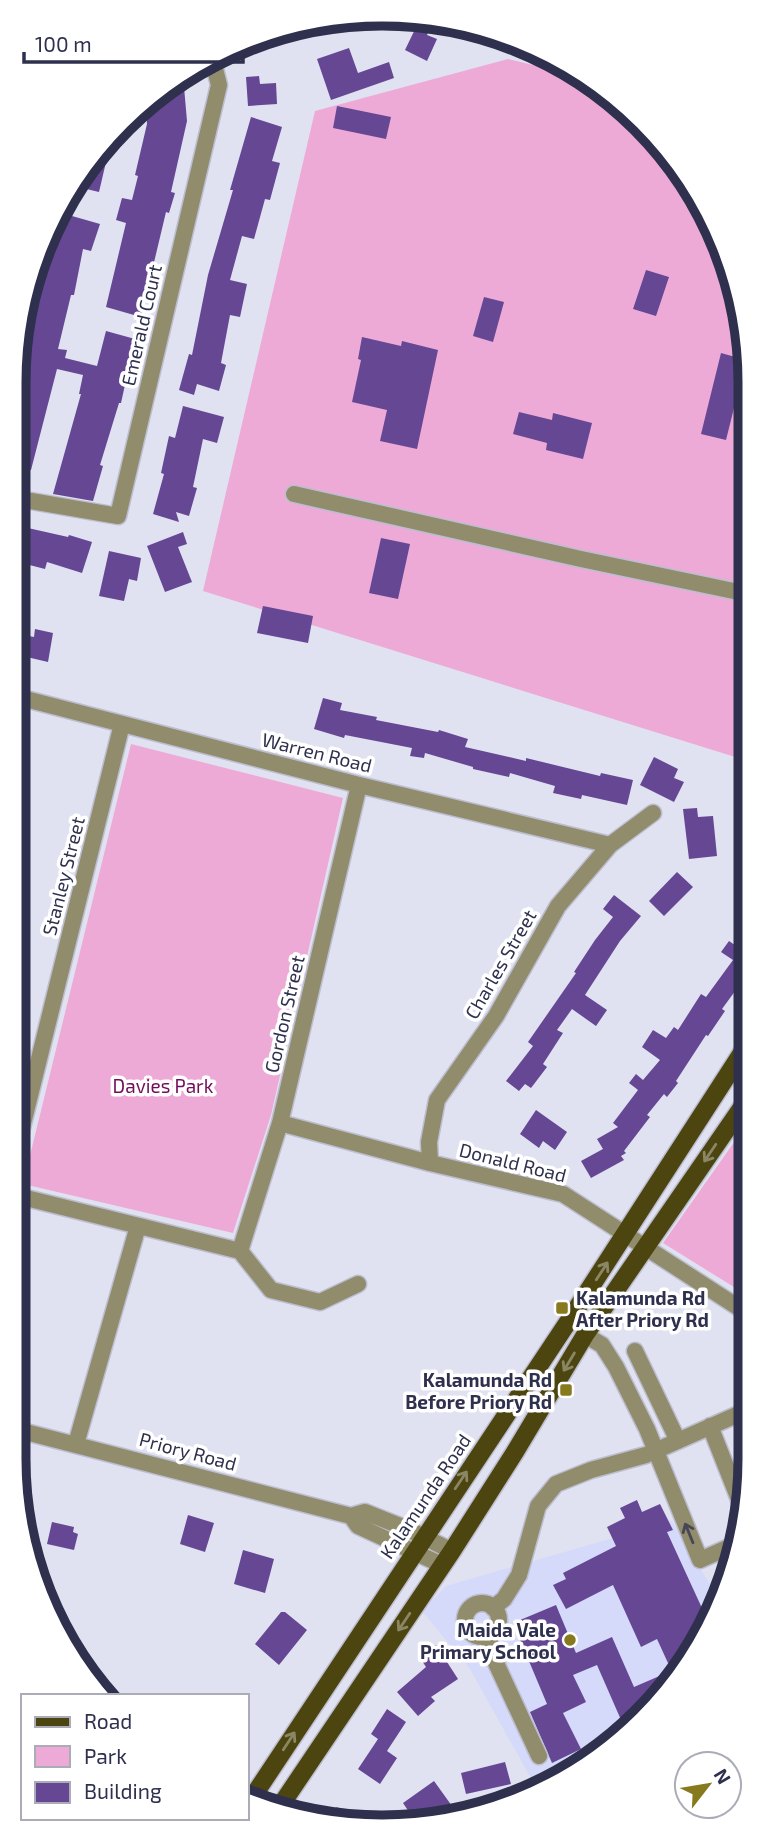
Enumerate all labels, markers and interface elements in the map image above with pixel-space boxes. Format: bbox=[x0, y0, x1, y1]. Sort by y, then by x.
scale bar bbox=[24, 21, 243, 65]
text: 100 m bbox=[35, 31, 92, 56]
street label: Emerald Court bbox=[116, 262, 166, 388]
street label: Warren Road bbox=[260, 727, 374, 777]
street label: Stanley Street bbox=[37, 814, 89, 938]
street label: Charles Street bbox=[459, 905, 541, 1023]
street label: Gordon Street bbox=[259, 953, 309, 1075]
park label: Davies Park bbox=[113, 1074, 214, 1097]
street label: Donald Road bbox=[457, 1138, 569, 1186]
one-way arrow bbox=[703, 1143, 717, 1162]
one-way arrow bbox=[594, 1262, 609, 1281]
place label: Kalamunda Rd After Priory Rd bbox=[576, 1286, 709, 1332]
marker: Kalamunda Rd After Priory Rd bbox=[554, 1300, 570, 1316]
one-way arrow bbox=[562, 1351, 576, 1371]
place label: Kalamunda Rd Before Priory Rd bbox=[405, 1368, 552, 1414]
marker: Kalamunda Rd Before Priory Rd bbox=[558, 1382, 574, 1398]
street label: Priory Road bbox=[137, 1427, 239, 1475]
street label: Kalamunda Road bbox=[375, 1429, 475, 1563]
one-way arrow bbox=[454, 1471, 469, 1490]
one-way arrow bbox=[682, 1522, 695, 1544]
one-way arrow bbox=[397, 1612, 411, 1631]
place label: Maida Vale Primary School bbox=[420, 1618, 557, 1664]
marker: Maida Vale Primary School bbox=[562, 1632, 578, 1648]
legend bbox=[21, 1694, 248, 1820]
text: Road bbox=[84, 1708, 132, 1733]
one-way arrow bbox=[282, 1732, 296, 1751]
text: Park bbox=[84, 1743, 127, 1768]
north arrow bbox=[673, 1750, 743, 1820]
text: N bbox=[710, 1764, 736, 1788]
text: Building bbox=[84, 1778, 162, 1803]

